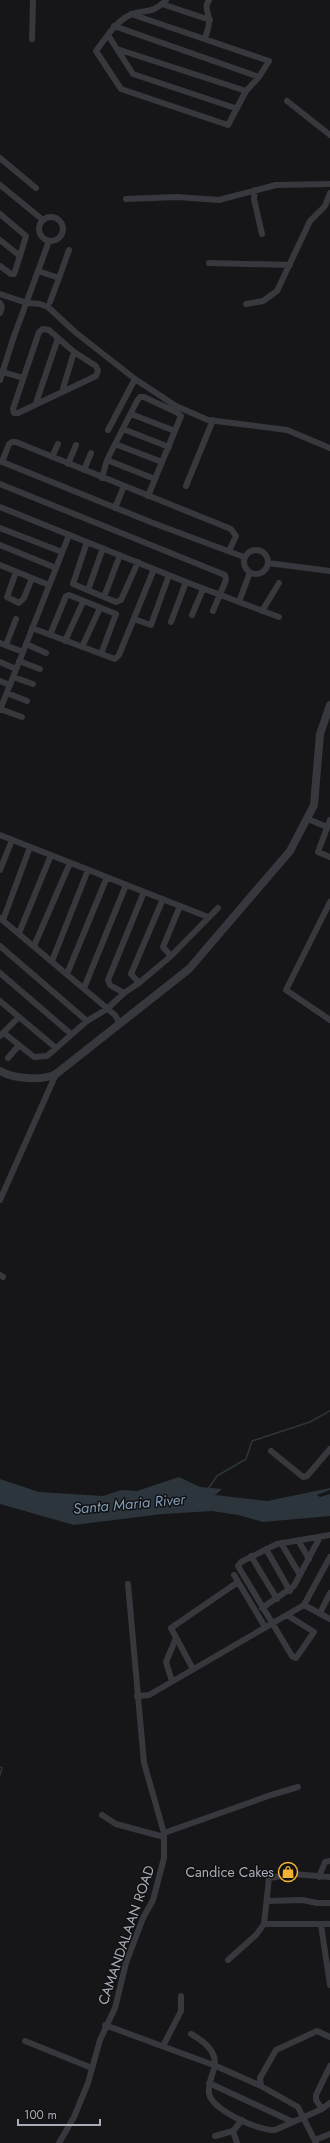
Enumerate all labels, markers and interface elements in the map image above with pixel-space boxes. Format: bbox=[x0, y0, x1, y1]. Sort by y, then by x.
water label: Santa Maria River bbox=[72, 1488, 187, 1520]
shop icon: Candice Cakes bbox=[277, 1861, 299, 1883]
place label: Candice Cakes bbox=[185, 1862, 274, 1882]
street label: CAMANDALAAN ROAD bbox=[93, 1863, 159, 2007]
scale bar bbox=[18, 2101, 100, 2127]
text: 100 m bbox=[24, 2106, 57, 2124]

